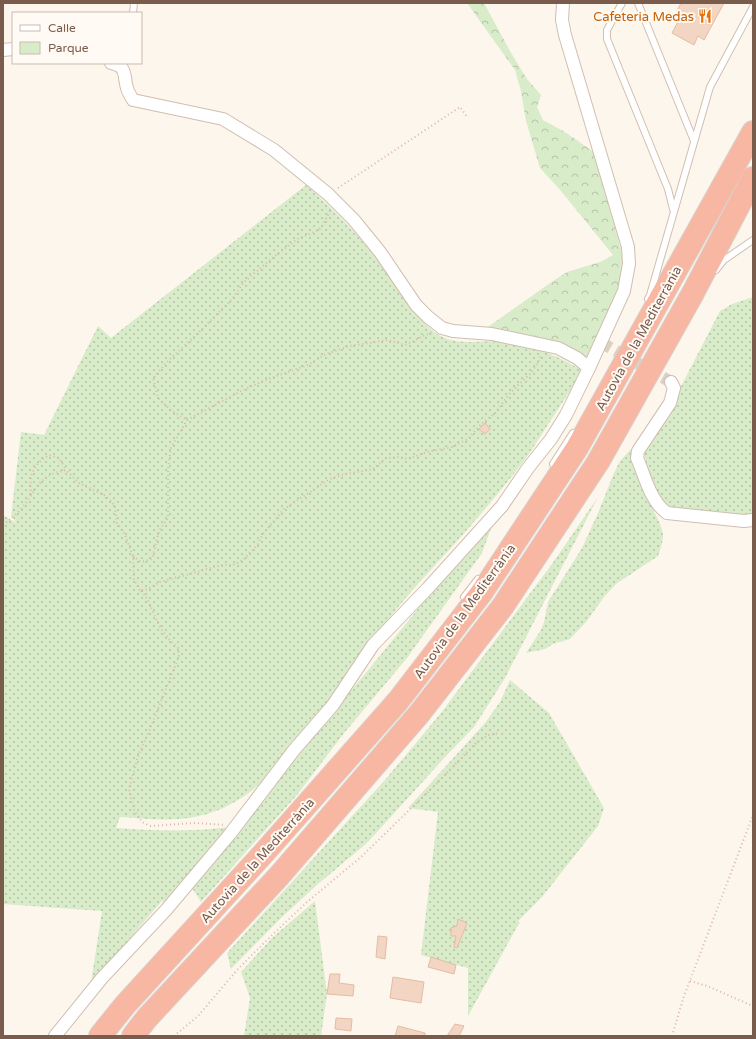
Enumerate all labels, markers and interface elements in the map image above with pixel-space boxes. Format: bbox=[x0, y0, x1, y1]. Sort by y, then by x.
restaurant icon: Cafeteria Medas bbox=[697, 8, 713, 24]
place label: Cafeteria Medas bbox=[593, 9, 694, 25]
legend bbox=[12, 12, 142, 64]
text: Calle bbox=[48, 21, 76, 35]
text: Parque bbox=[48, 41, 89, 55]
street label: Autovia de la Mediterrània bbox=[592, 263, 685, 414]
street label: Autovia de la Mediterrània bbox=[410, 541, 519, 682]
street label: Autovia de la Mediterrània bbox=[197, 795, 318, 927]

